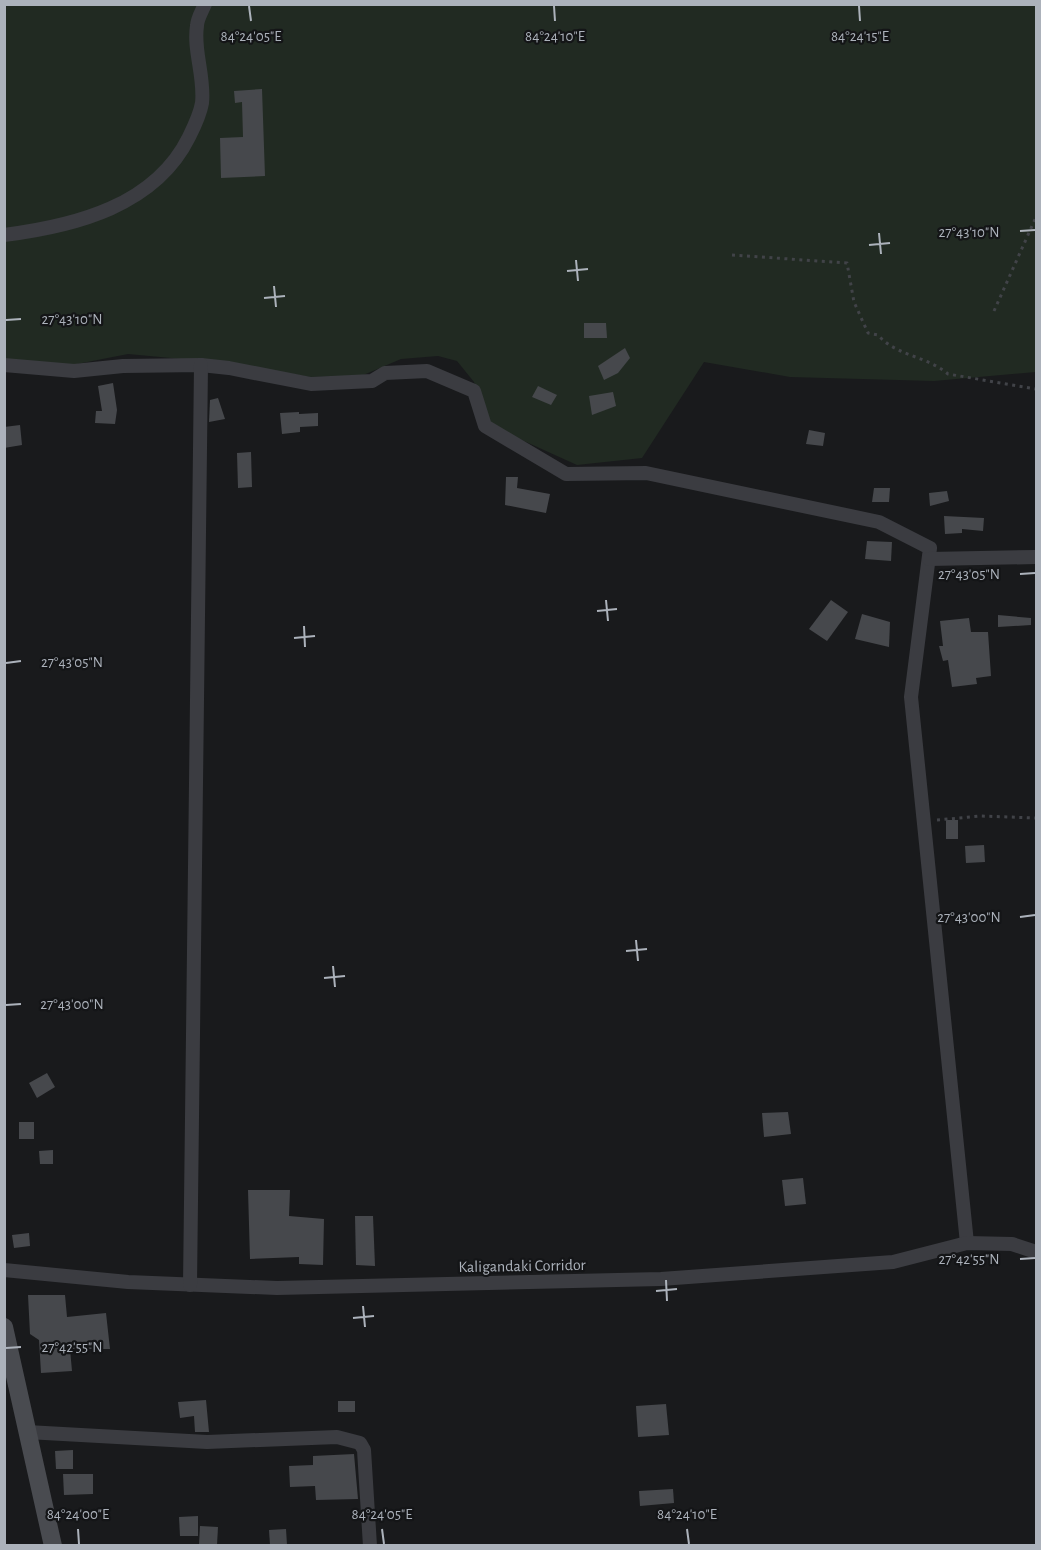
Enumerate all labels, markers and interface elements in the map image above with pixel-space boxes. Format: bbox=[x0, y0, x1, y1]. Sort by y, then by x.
text: 84°24'05"E bbox=[221, 29, 281, 44]
text: 84°24'10"E bbox=[525, 29, 585, 44]
text: 84°24'15"E bbox=[831, 29, 889, 44]
text: 27°43'10"N bbox=[939, 225, 999, 240]
text: 27°43'10"N bbox=[42, 312, 102, 327]
text: 27°43'05"N bbox=[938, 567, 1000, 582]
text: 27°43'05"N bbox=[41, 655, 103, 670]
text: 27°43'00"N bbox=[937, 910, 1001, 925]
text: 27°43'00"N bbox=[40, 997, 104, 1012]
text: 27°42'55"N bbox=[939, 1252, 1000, 1267]
street label: Kaligandaki Corridor bbox=[458, 1257, 587, 1275]
text: 27°42'55"N bbox=[42, 1340, 103, 1355]
text: 84°24'00"E bbox=[47, 1507, 109, 1522]
text: 84°24'05"E bbox=[352, 1507, 412, 1522]
text: 84°24'10"E bbox=[657, 1507, 717, 1522]

